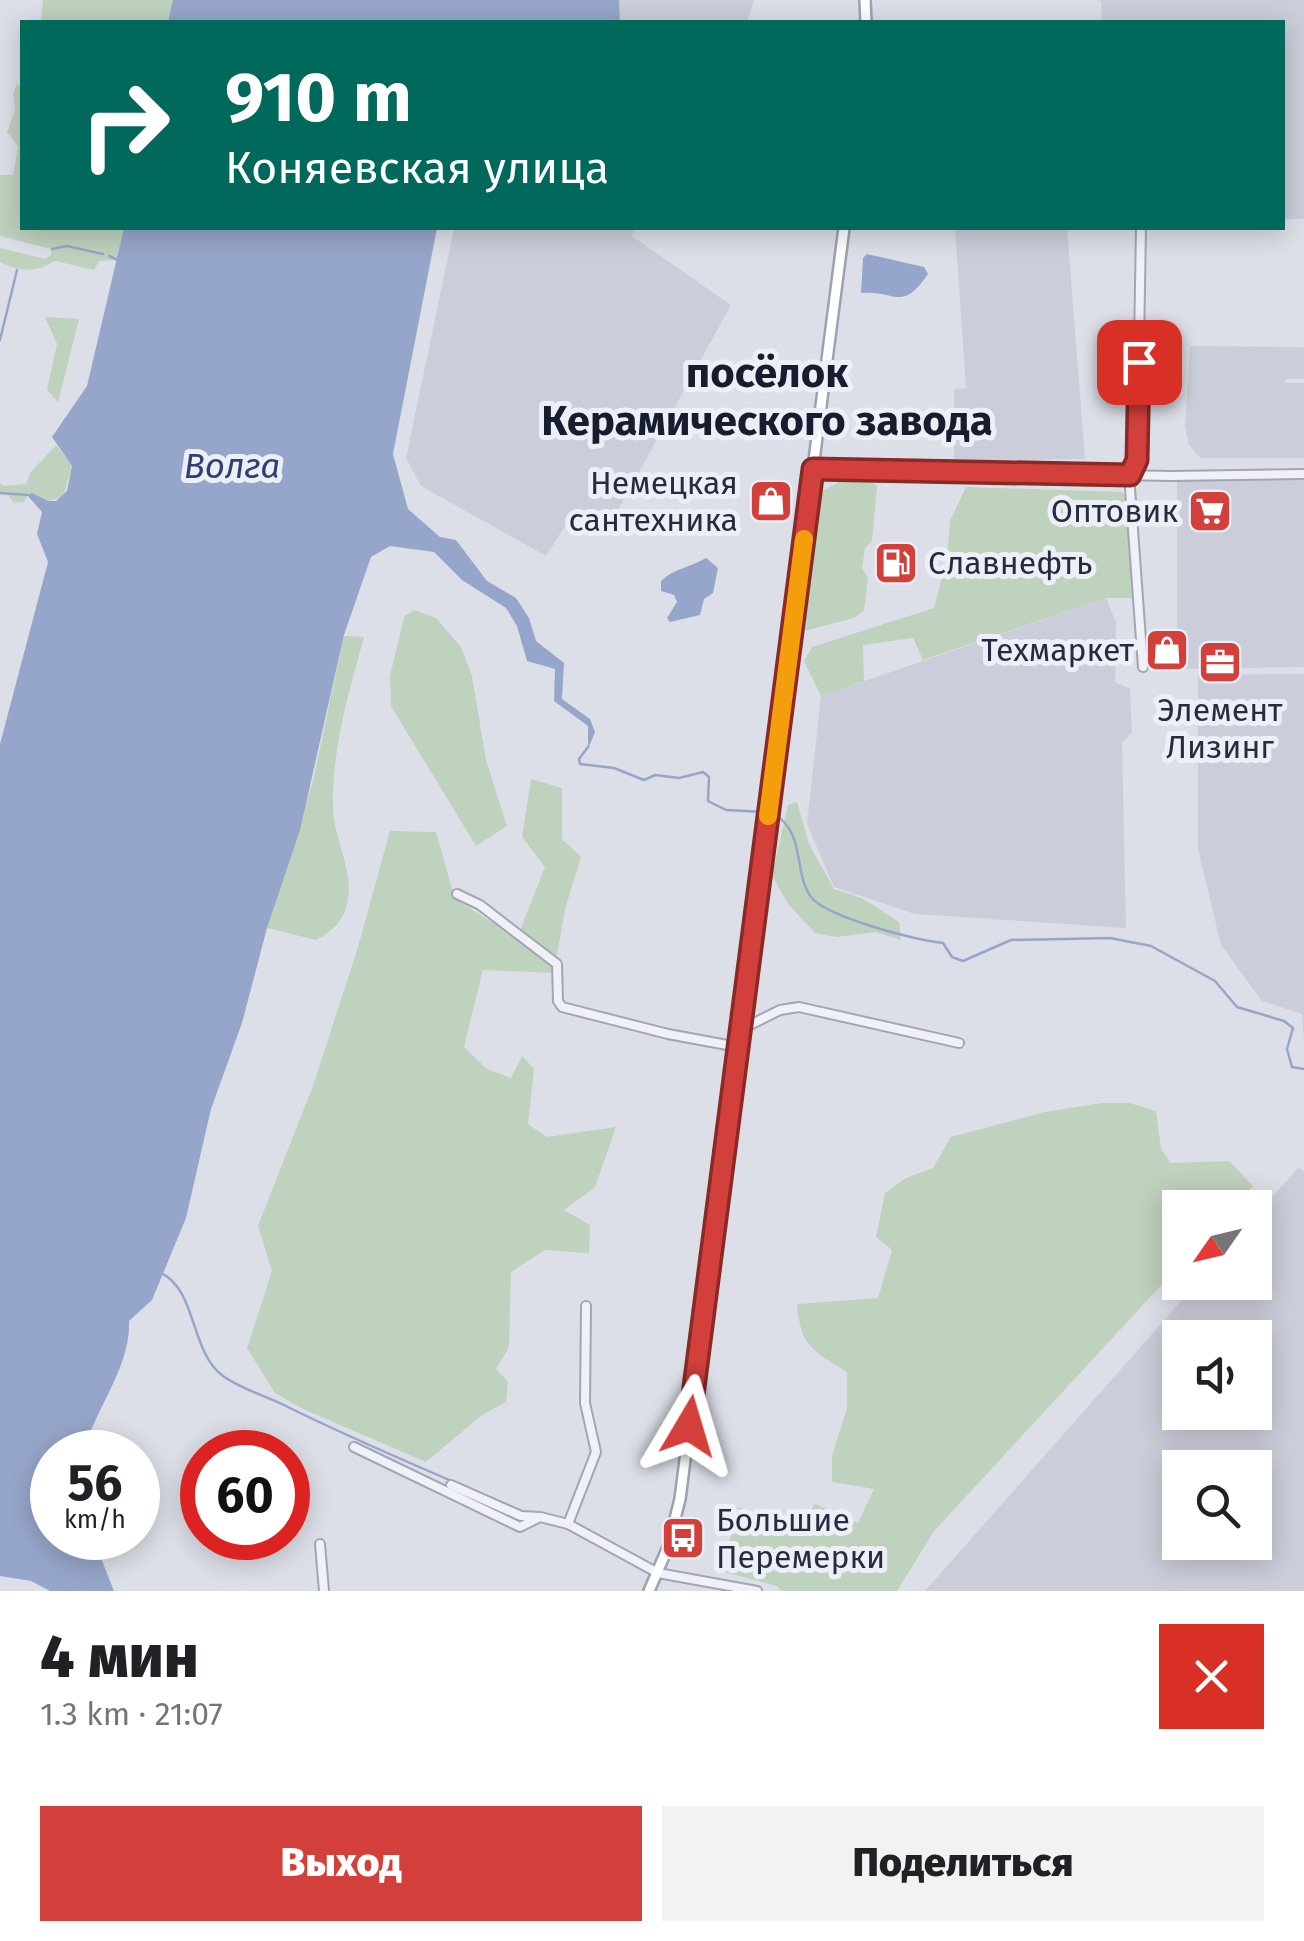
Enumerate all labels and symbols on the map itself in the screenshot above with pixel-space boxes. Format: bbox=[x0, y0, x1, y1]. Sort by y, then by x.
pin bbox=[1097, 320, 1182, 405]
district label: посёлок Керамического завода bbox=[541, 348, 993, 446]
water label: Волга bbox=[184, 445, 280, 487]
place label: Немецкая сантехника bbox=[569, 464, 738, 539]
shop icon: Немецкая сантехника bbox=[748, 478, 794, 524]
supermarket icon: Оптовик bbox=[1187, 488, 1233, 534]
place label: Оптовик bbox=[1051, 492, 1178, 530]
fuel station icon: Славнефть bbox=[873, 540, 919, 586]
place label: Славнефть bbox=[928, 544, 1092, 582]
shop icon: Техмаркет bbox=[1144, 627, 1190, 673]
place label: Техмаркет bbox=[981, 631, 1135, 669]
office icon: Элемент Лизинг bbox=[1197, 639, 1243, 685]
place label: Элемент Лизинг bbox=[1157, 691, 1283, 766]
north arrow bbox=[1162, 1190, 1272, 1300]
position arrow bbox=[637, 1374, 741, 1478]
speed limit sign: 60 bbox=[180, 1430, 310, 1560]
place label: Большие Перемерки bbox=[716, 1501, 885, 1576]
bus stop icon: Большие Перемерки bbox=[660, 1515, 706, 1561]

